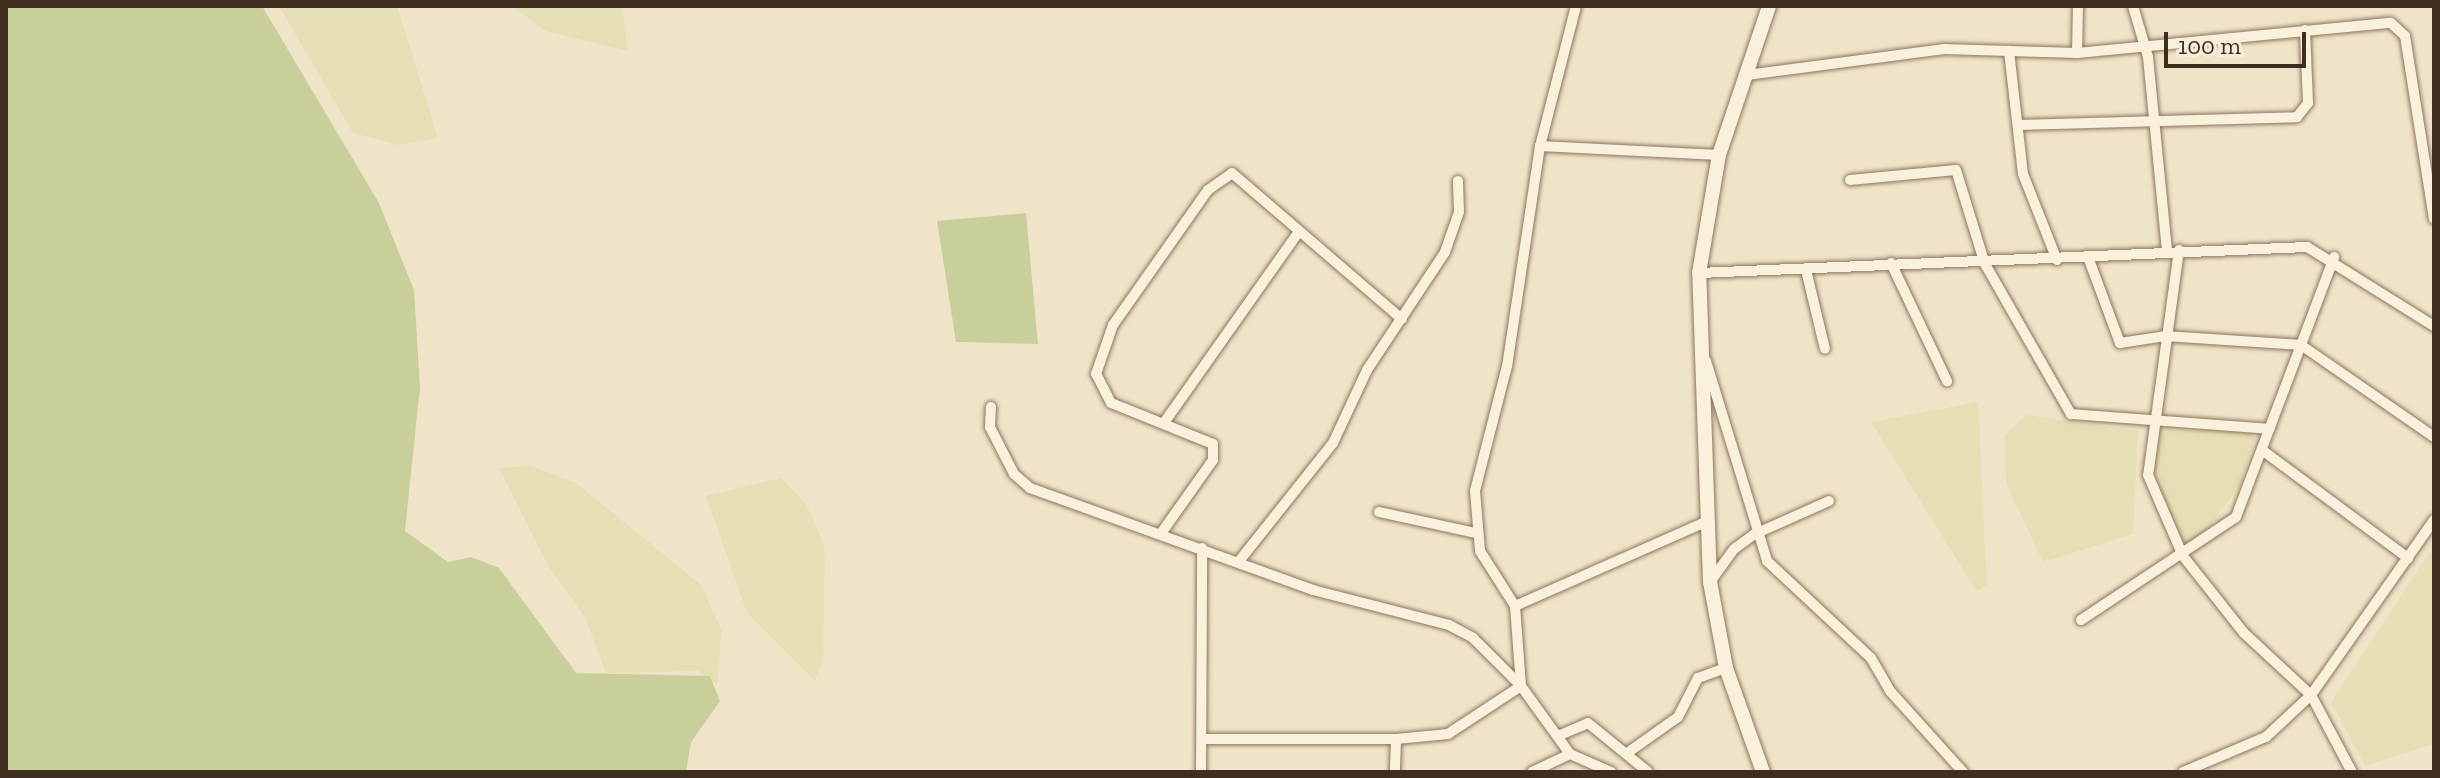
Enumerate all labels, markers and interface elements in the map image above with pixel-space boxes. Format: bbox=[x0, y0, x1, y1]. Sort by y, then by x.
scale bar bbox=[2168, 16, 2310, 66]
text: 100 m bbox=[2178, 31, 2241, 60]

